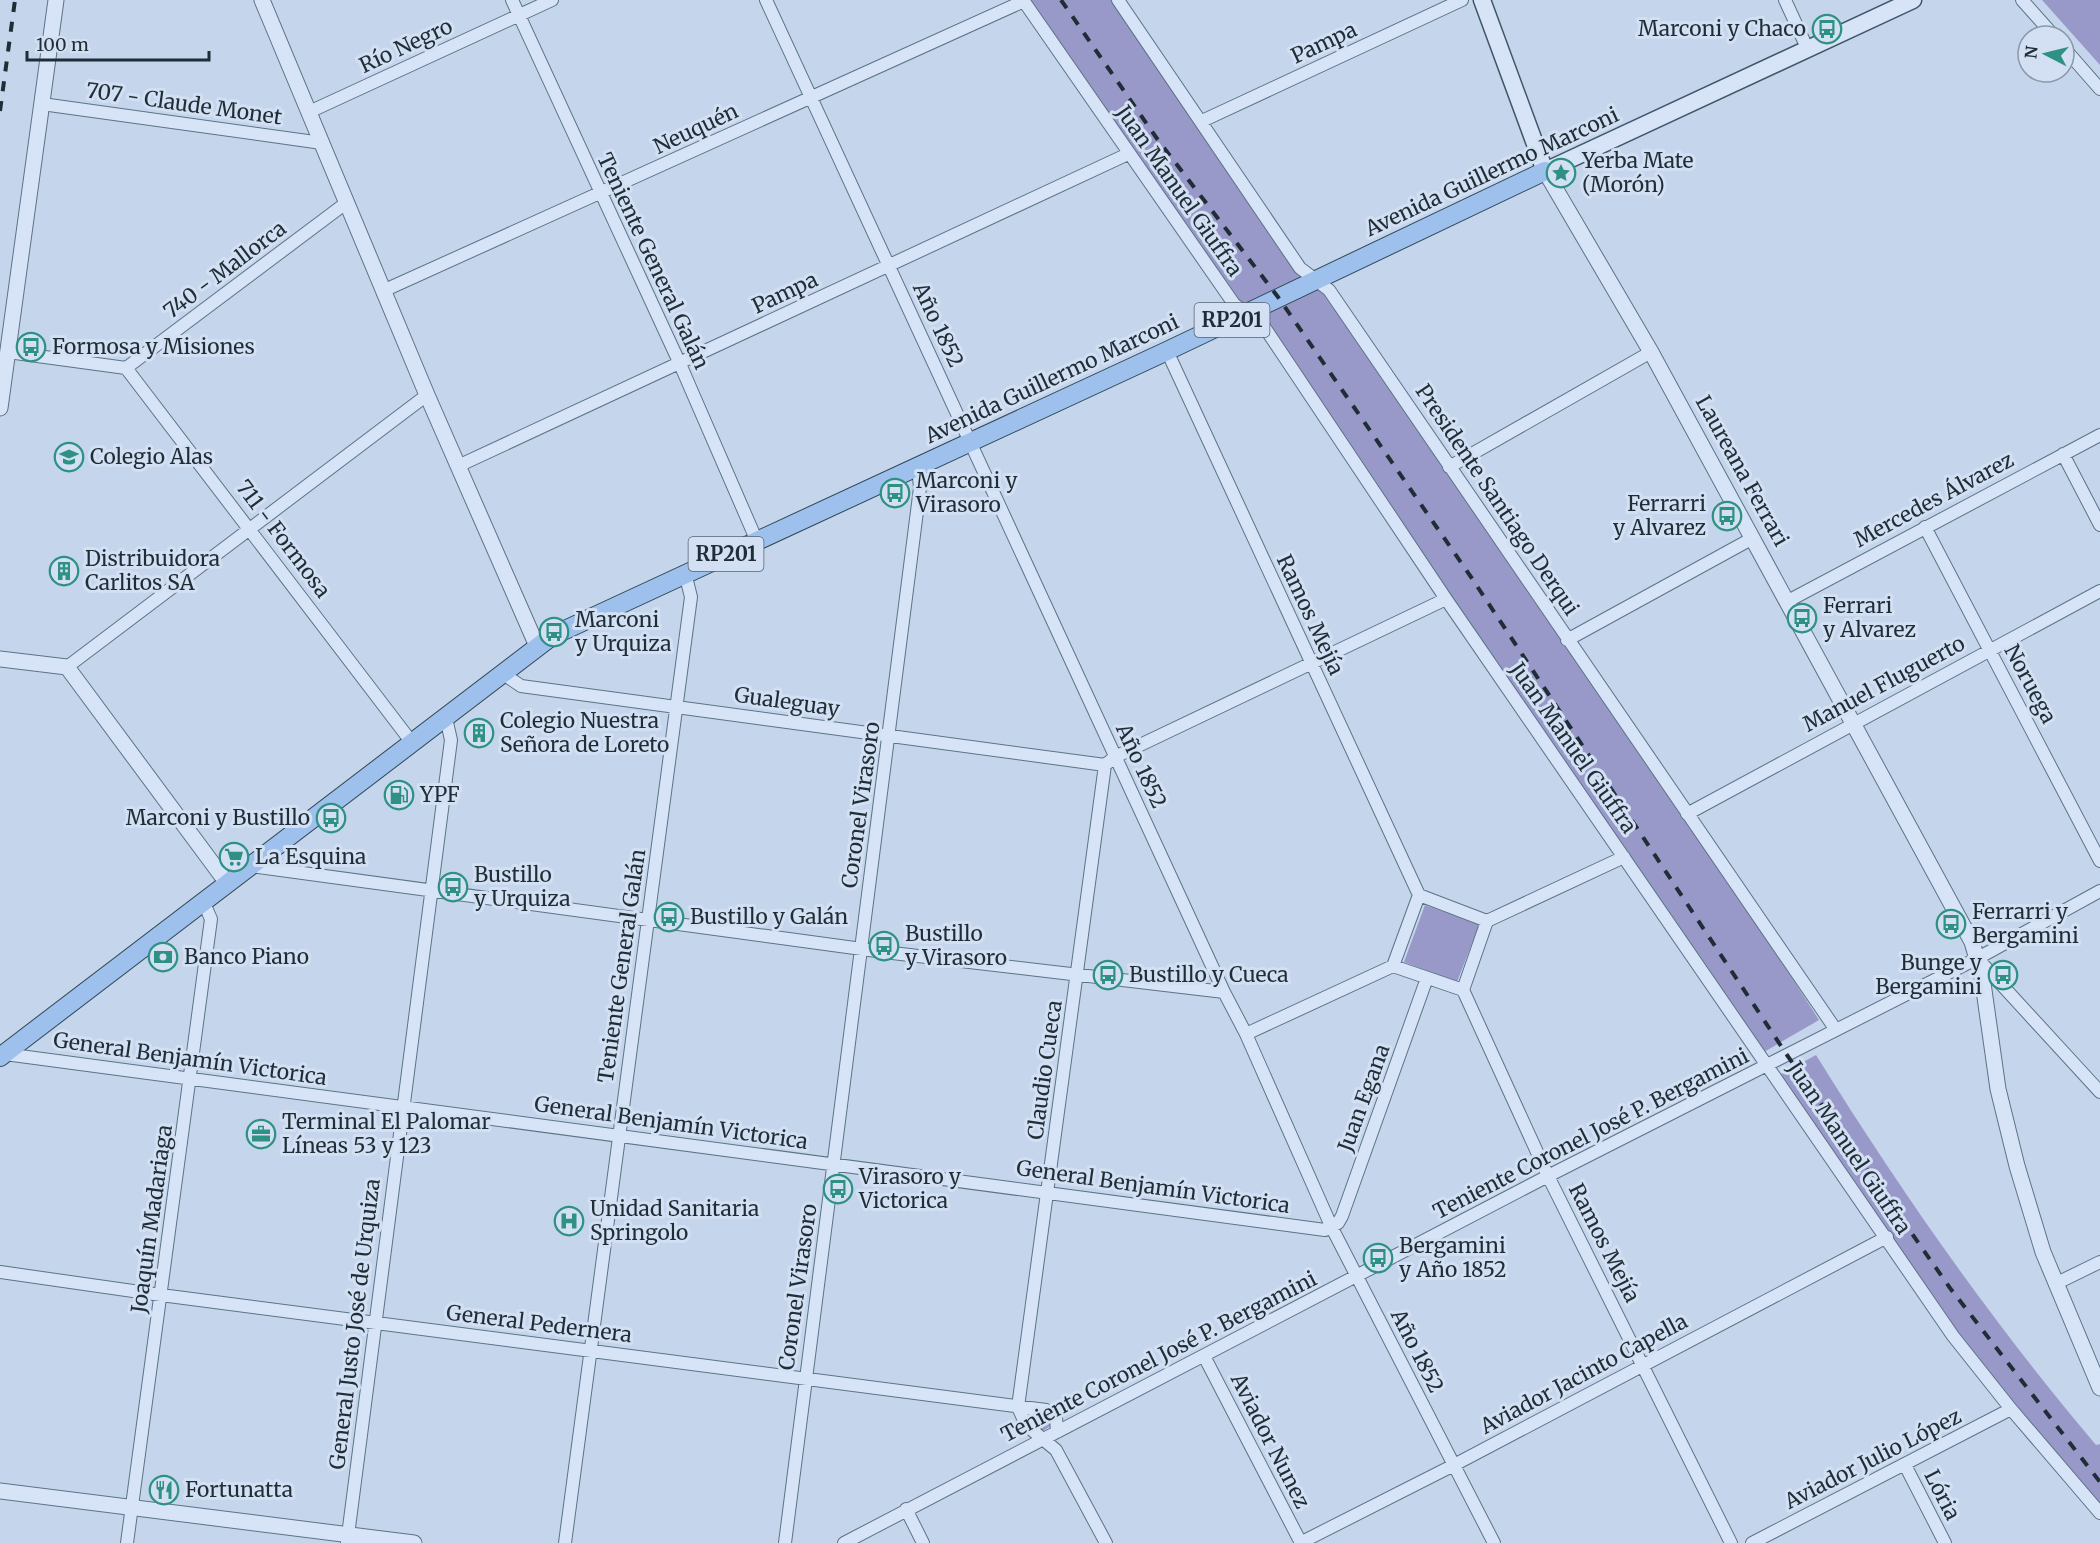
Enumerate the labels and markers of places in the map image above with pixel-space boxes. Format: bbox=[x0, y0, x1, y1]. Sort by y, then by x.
bus stop icon: Marconi y Chaco bbox=[1811, 13, 1843, 45]
place label: Marconi y Chaco bbox=[1638, 15, 1806, 42]
place label: Yerba Mate (Morón) bbox=[1581, 147, 1694, 198]
place icon: Yerba Mate (Morón) bbox=[1545, 157, 1577, 189]
bus stop icon: Formosa y Misiones bbox=[15, 331, 47, 363]
place label: Formosa y Misiones bbox=[52, 333, 255, 360]
school or university icon: Colegio Alas bbox=[53, 441, 85, 473]
place label: Colegio Alas bbox=[90, 443, 213, 470]
place label: Marconi y Virasoro bbox=[915, 467, 1018, 518]
bus stop icon: Marconi y Virasoro bbox=[879, 477, 911, 509]
place label: Ferrarri y Alvarez bbox=[1613, 490, 1706, 541]
bus stop icon: Ferrarri y Alvarez bbox=[1711, 500, 1743, 532]
place label: Distribuidora Carlitos SA bbox=[85, 545, 220, 596]
building icon: Distribuidora Carlitos SA bbox=[48, 555, 80, 587]
place label: Ferrari y Alvarez bbox=[1823, 592, 1916, 643]
bus stop icon: Ferrari y Alvarez bbox=[1786, 602, 1818, 634]
place label: Marconi y Urquiza bbox=[575, 606, 671, 657]
bus stop icon: Marconi y Urquiza bbox=[538, 616, 570, 648]
place label: Colegio Nuestra Señora de Loreto bbox=[500, 707, 669, 758]
building icon: Colegio Nuestra Señora de Loreto bbox=[463, 717, 495, 749]
fuel station icon: YPF bbox=[383, 779, 415, 811]
place label: YPF bbox=[419, 781, 460, 808]
bus stop icon: Marconi y Bustillo bbox=[315, 802, 347, 834]
place label: Marconi y Bustillo bbox=[126, 804, 310, 831]
supermarket icon: La Esquina bbox=[218, 841, 250, 873]
place label: La Esquina bbox=[255, 843, 366, 870]
place label: Bustillo y Urquiza bbox=[474, 861, 570, 912]
bus stop icon: Bustillo y Urquiza bbox=[437, 871, 469, 903]
place label: Ferrarri y Bergamini bbox=[1972, 898, 2079, 949]
bus stop icon: Bustillo y Galán bbox=[653, 901, 685, 933]
place label: Bustillo y Galán bbox=[690, 903, 848, 930]
bus stop icon: Ferrarri y Bergamini bbox=[1935, 908, 1967, 940]
place label: Bustillo y Virasoro bbox=[905, 920, 1007, 971]
bus stop icon: Bustillo y Virasoro bbox=[868, 930, 900, 962]
bank icon: Banco Piano bbox=[147, 941, 179, 973]
place label: Banco Piano bbox=[184, 943, 309, 970]
place label: Bunge y Bergamini bbox=[1875, 949, 1983, 1000]
bus stop icon: Bustillo y Cueca bbox=[1092, 959, 1124, 991]
bus stop icon: Bunge y Bergamini bbox=[1987, 959, 2019, 991]
place label: Bustillo y Cueca bbox=[1129, 961, 1289, 988]
place label: Terminal El Palomar Líneas 53 y 123 bbox=[282, 1108, 491, 1159]
office icon: Terminal El Palomar Líneas 53 y 123 bbox=[245, 1118, 277, 1150]
place label: Virasoro y Victorica bbox=[858, 1163, 962, 1214]
bus stop icon: Virasoro y Victorica bbox=[822, 1173, 854, 1205]
place label: Unidad Sanitaria Springolo bbox=[590, 1195, 759, 1246]
hospital icon: Unidad Sanitaria Springolo bbox=[553, 1205, 585, 1237]
place label: Bergamini y Año 1852 bbox=[1399, 1232, 1507, 1283]
bus stop icon: Bergamini y Año 1852 bbox=[1362, 1242, 1394, 1274]
restaurant icon: Fortunatta bbox=[148, 1474, 180, 1506]
place label: Fortunatta bbox=[185, 1476, 293, 1503]

